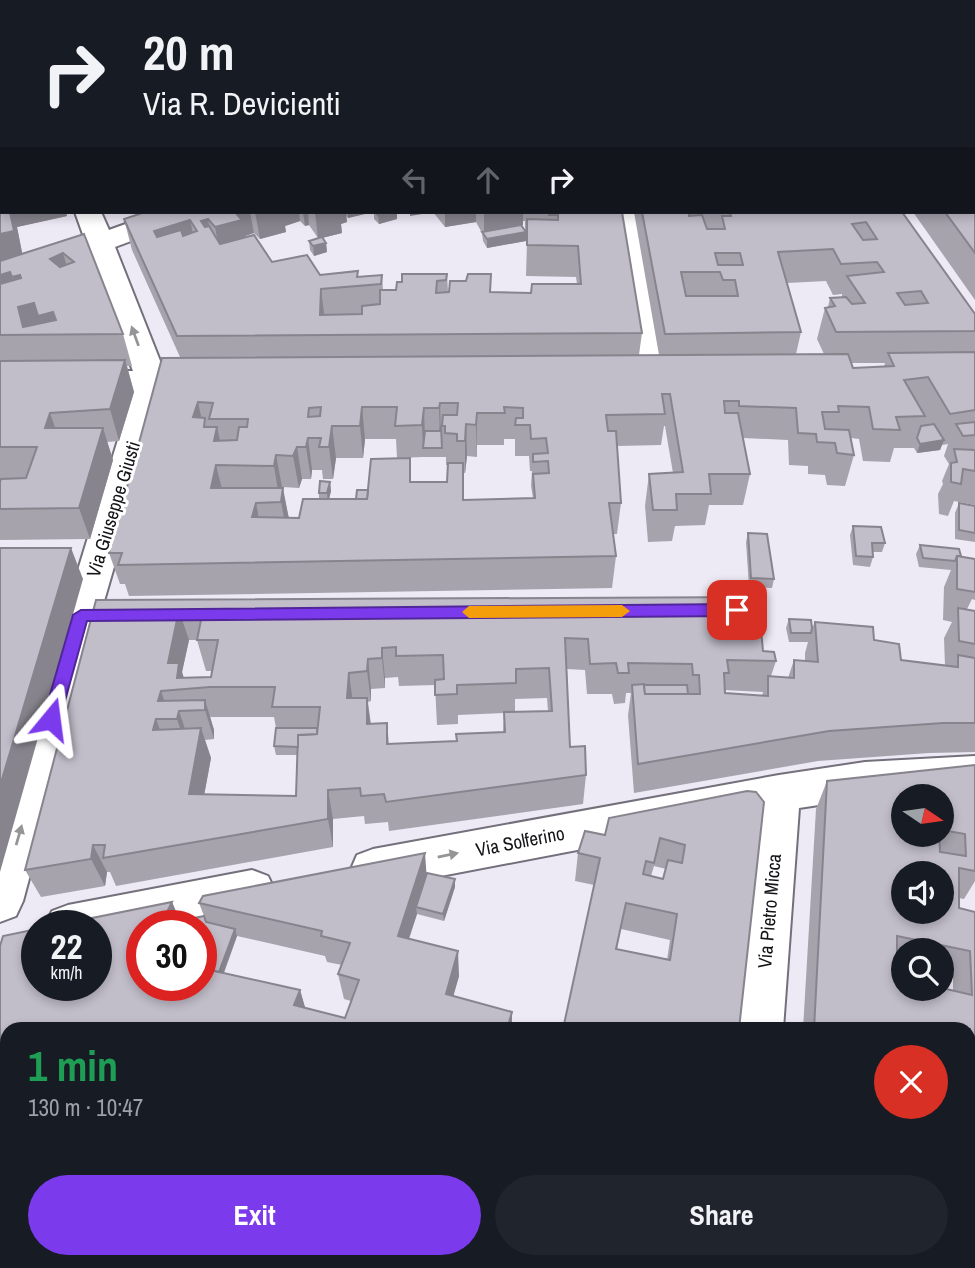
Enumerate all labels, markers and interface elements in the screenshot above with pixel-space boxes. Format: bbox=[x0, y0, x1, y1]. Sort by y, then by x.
text: 20 m bbox=[143, 19, 235, 85]
icon: right bbox=[28, 28, 119, 119]
text: Via R. Devicienti bbox=[143, 82, 341, 125]
icon: left bbox=[396, 161, 434, 199]
icon: ahead bbox=[469, 161, 507, 199]
icon: right bbox=[542, 161, 580, 199]
one-way arrow bbox=[130, 325, 141, 346]
street label: Via Giuseppe Giusti bbox=[80, 438, 146, 580]
pin bbox=[707, 580, 767, 640]
icon: arrive bbox=[718, 591, 756, 629]
position arrow bbox=[14, 682, 88, 756]
north arrow bbox=[891, 784, 954, 847]
map controls bbox=[891, 784, 954, 1001]
street label: Via Solferino bbox=[473, 820, 567, 862]
one-way arrow bbox=[14, 825, 24, 846]
one-way arrow bbox=[437, 849, 459, 860]
street label: Via Pietro Micca bbox=[751, 852, 787, 969]
button: sound bbox=[891, 861, 954, 924]
speed limit sign: 30 bbox=[126, 910, 217, 1001]
text: 22 bbox=[51, 923, 82, 970]
button: search bbox=[891, 938, 954, 1001]
text: km/h bbox=[51, 960, 83, 985]
text: 1 min bbox=[28, 1038, 118, 1094]
button: close bbox=[874, 1045, 948, 1119]
text: 130 m · 10:47 bbox=[28, 1092, 143, 1123]
button: Exit bbox=[28, 1175, 481, 1255]
button: Share bbox=[495, 1175, 948, 1255]

